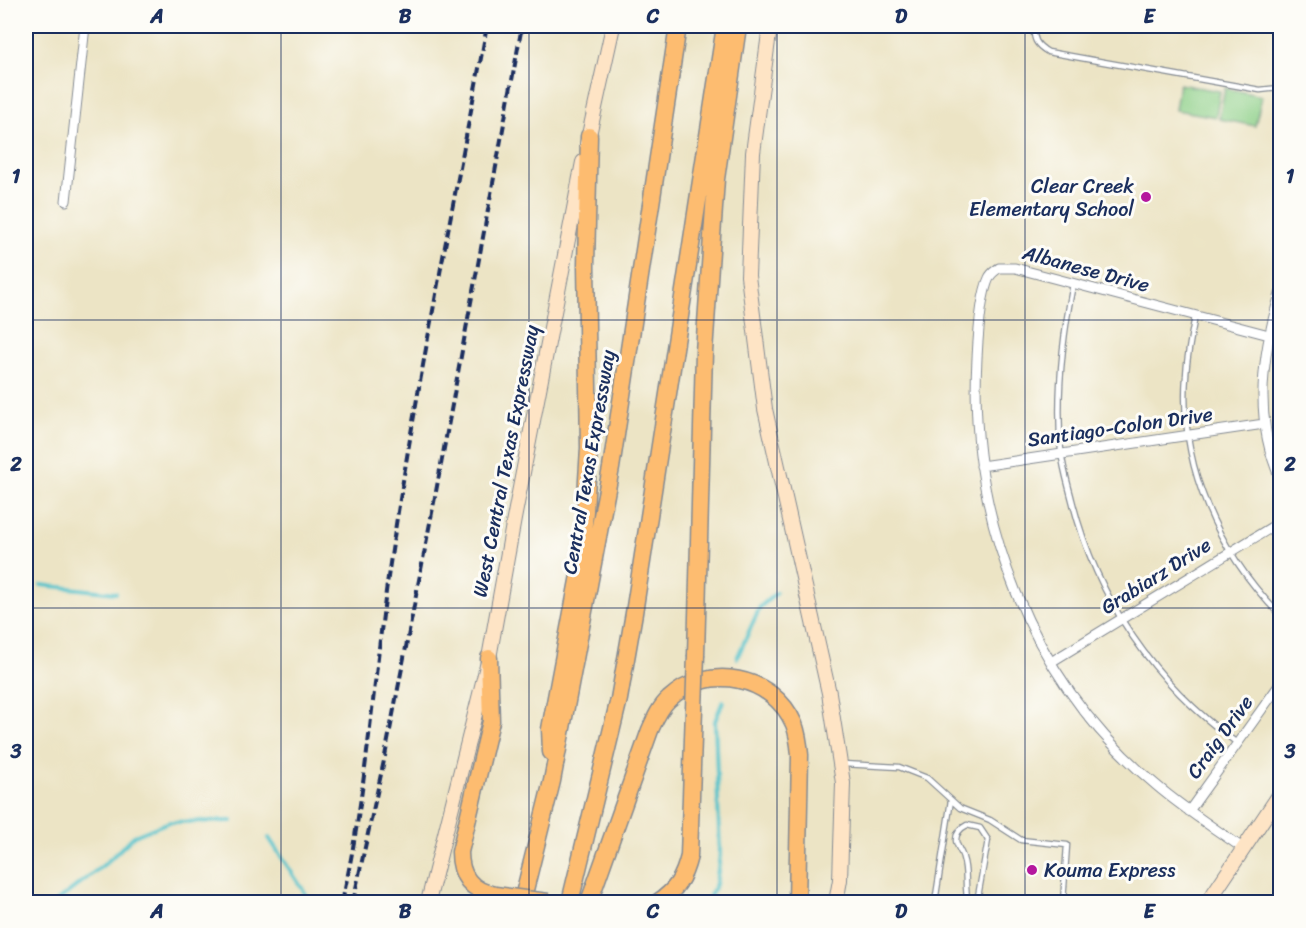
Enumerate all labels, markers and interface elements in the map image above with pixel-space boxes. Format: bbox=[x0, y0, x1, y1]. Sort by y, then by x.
text: A bbox=[149, 0, 164, 34]
text: B bbox=[399, 0, 412, 34]
text: C bbox=[646, 0, 660, 34]
text: D bbox=[895, 0, 908, 34]
text: E bbox=[1143, 0, 1156, 34]
text: 1 bbox=[12, 159, 21, 194]
text: 1 bbox=[1286, 159, 1295, 194]
place label: Clear Creek Elementary School bbox=[969, 169, 1134, 227]
marker: Clear Creek Elementary School bbox=[1139, 190, 1153, 204]
street label: Albanese Drive bbox=[1018, 235, 1153, 303]
street label: West Central Texas Expressway bbox=[462, 321, 550, 600]
street label: Central Texas Expressway bbox=[552, 347, 626, 577]
street label: Santiago-Colon Drive bbox=[1025, 397, 1215, 457]
text: 2 bbox=[9, 447, 22, 482]
text: 2 bbox=[1283, 447, 1296, 482]
street label: Grabiarz Drive bbox=[1094, 528, 1218, 624]
street label: Craig Drive bbox=[1177, 688, 1263, 786]
text: 3 bbox=[10, 734, 22, 769]
text: 3 bbox=[1284, 734, 1296, 769]
place label: Kouma Express bbox=[1044, 853, 1176, 888]
marker: Kouma Express bbox=[1025, 863, 1039, 877]
text: A bbox=[149, 894, 164, 928]
text: B bbox=[399, 894, 412, 928]
text: C bbox=[646, 894, 660, 928]
text: D bbox=[895, 894, 908, 928]
text: E bbox=[1143, 894, 1156, 928]

